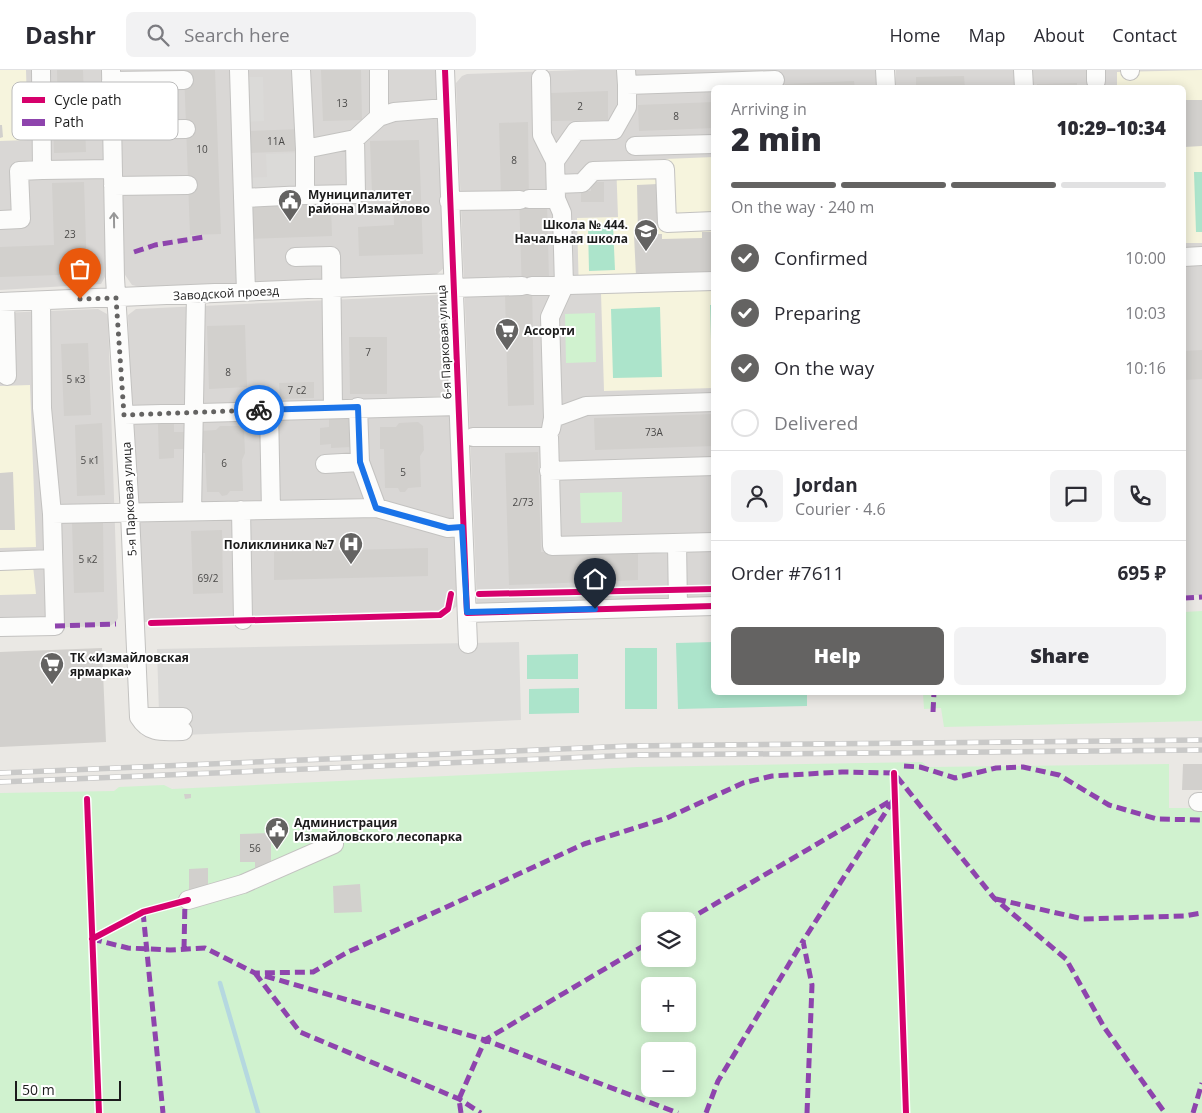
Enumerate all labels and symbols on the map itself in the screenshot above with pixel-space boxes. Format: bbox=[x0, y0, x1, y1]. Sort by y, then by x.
legend bbox=[12, 82, 178, 140]
text: Cycle path bbox=[54, 90, 122, 109]
house number: 13 bbox=[336, 96, 348, 110]
house number: 2 bbox=[577, 99, 583, 113]
house number: 8 bbox=[673, 109, 679, 123]
text: Path bbox=[54, 112, 84, 131]
house number: 11А bbox=[267, 134, 286, 148]
house number: 10 bbox=[196, 142, 208, 156]
house number: 8 bbox=[511, 153, 517, 167]
place label: Муниципалитет района Измайлово bbox=[308, 186, 430, 217]
public building icon: Муниципалитет района Измайлово bbox=[277, 188, 303, 222]
one-way arrow bbox=[109, 213, 118, 229]
place label: Школа № 444. Начальная школа bbox=[514, 216, 628, 247]
school or university icon: Школа № 444. Начальная школа bbox=[633, 218, 659, 252]
house number: 23 bbox=[64, 227, 76, 241]
pin bbox=[59, 248, 101, 299]
street label: Заводской проезд bbox=[173, 282, 279, 304]
street label: 6-я Парковая улица bbox=[433, 284, 455, 400]
supermarket icon: Ассорти bbox=[494, 317, 520, 351]
place label: Ассорти bbox=[524, 322, 575, 339]
house number: 7 bbox=[365, 345, 371, 359]
house number: 8 bbox=[225, 365, 231, 379]
house number: 5 к3 bbox=[66, 372, 86, 386]
house number: 7 с2 bbox=[288, 383, 307, 397]
courier bbox=[234, 385, 284, 435]
house number: 73А bbox=[645, 425, 664, 439]
street label: 5-я Парковая улица bbox=[118, 441, 140, 557]
house number: 5 к1 bbox=[80, 453, 100, 467]
house number: 6 bbox=[221, 456, 227, 470]
house number: 5 bbox=[400, 465, 406, 479]
house number: 2/73 bbox=[513, 495, 534, 509]
hospital icon: Поликлиника №7 bbox=[338, 531, 364, 565]
place label: Поликлиника №7 bbox=[224, 536, 334, 553]
house number: 5 к2 bbox=[78, 552, 98, 566]
pin bbox=[574, 558, 616, 609]
house number: 69/2 bbox=[198, 571, 219, 585]
place label: ТК «Измайловская ярмарка» bbox=[70, 649, 189, 680]
supermarket icon: ТК «Измайловская ярмарка» bbox=[39, 651, 65, 685]
place label: Администрация Измайловского лесопарка bbox=[294, 814, 462, 845]
public building icon: Администрация Измайловского лесопарка bbox=[264, 816, 290, 850]
house number: 56 bbox=[249, 841, 261, 855]
scale bar bbox=[15, 1078, 121, 1101]

